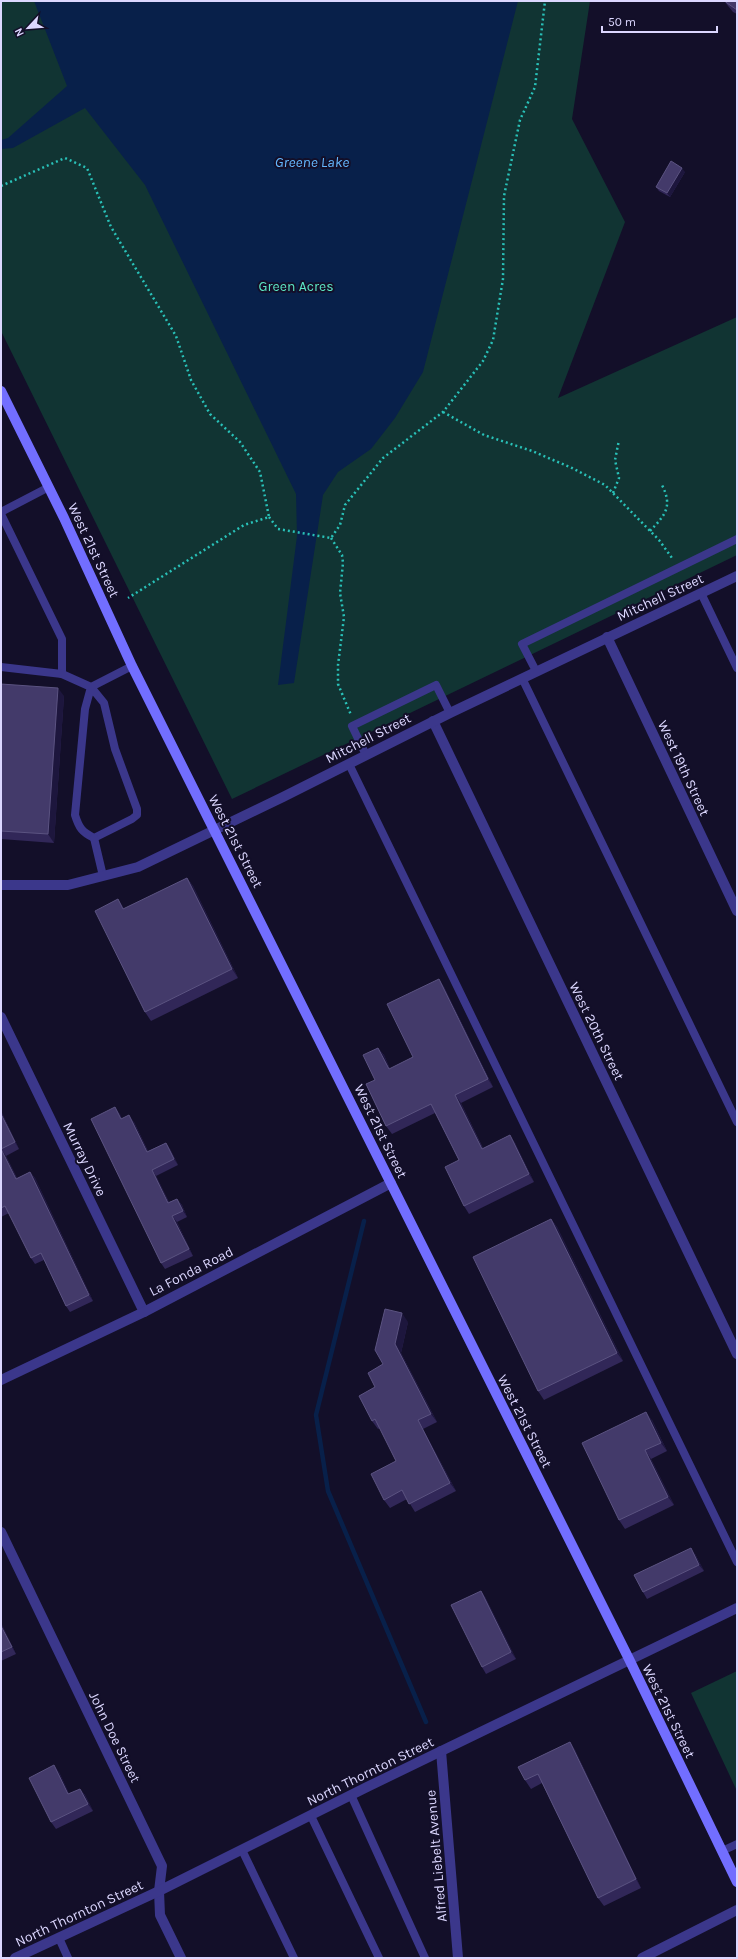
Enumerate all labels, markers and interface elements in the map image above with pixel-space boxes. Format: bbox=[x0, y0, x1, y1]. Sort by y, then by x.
north arrow bbox=[8, 8, 48, 48]
scale bar bbox=[602, 8, 717, 34]
text: 50 m bbox=[608, 15, 636, 29]
text: N bbox=[12, 26, 27, 39]
water label: Greene Lake bbox=[275, 153, 349, 171]
park label: Green Acres bbox=[258, 278, 334, 295]
street label: West 21st Street bbox=[64, 500, 123, 600]
street label: Mitchell Street bbox=[614, 570, 706, 625]
street label: Mitchell Street bbox=[323, 710, 414, 767]
street label: West 19th Street bbox=[654, 718, 713, 819]
street label: West 21st Street bbox=[205, 792, 266, 891]
street label: West 20th Street bbox=[565, 979, 628, 1083]
street label: West 21st Street bbox=[350, 1082, 411, 1181]
street label: Murray Drive bbox=[59, 1119, 110, 1199]
street label: La Fonda Road bbox=[146, 1243, 236, 1300]
street label: West 21st Street bbox=[494, 1372, 555, 1471]
street label: West 21st Street bbox=[638, 1662, 699, 1761]
street label: John Doe Street bbox=[85, 1689, 144, 1786]
street label: North Thornton Street bbox=[304, 1733, 436, 1810]
street label: Alfred Liebelt Avenue bbox=[422, 1789, 451, 1923]
street label: North Thornton Street bbox=[13, 1876, 146, 1951]

